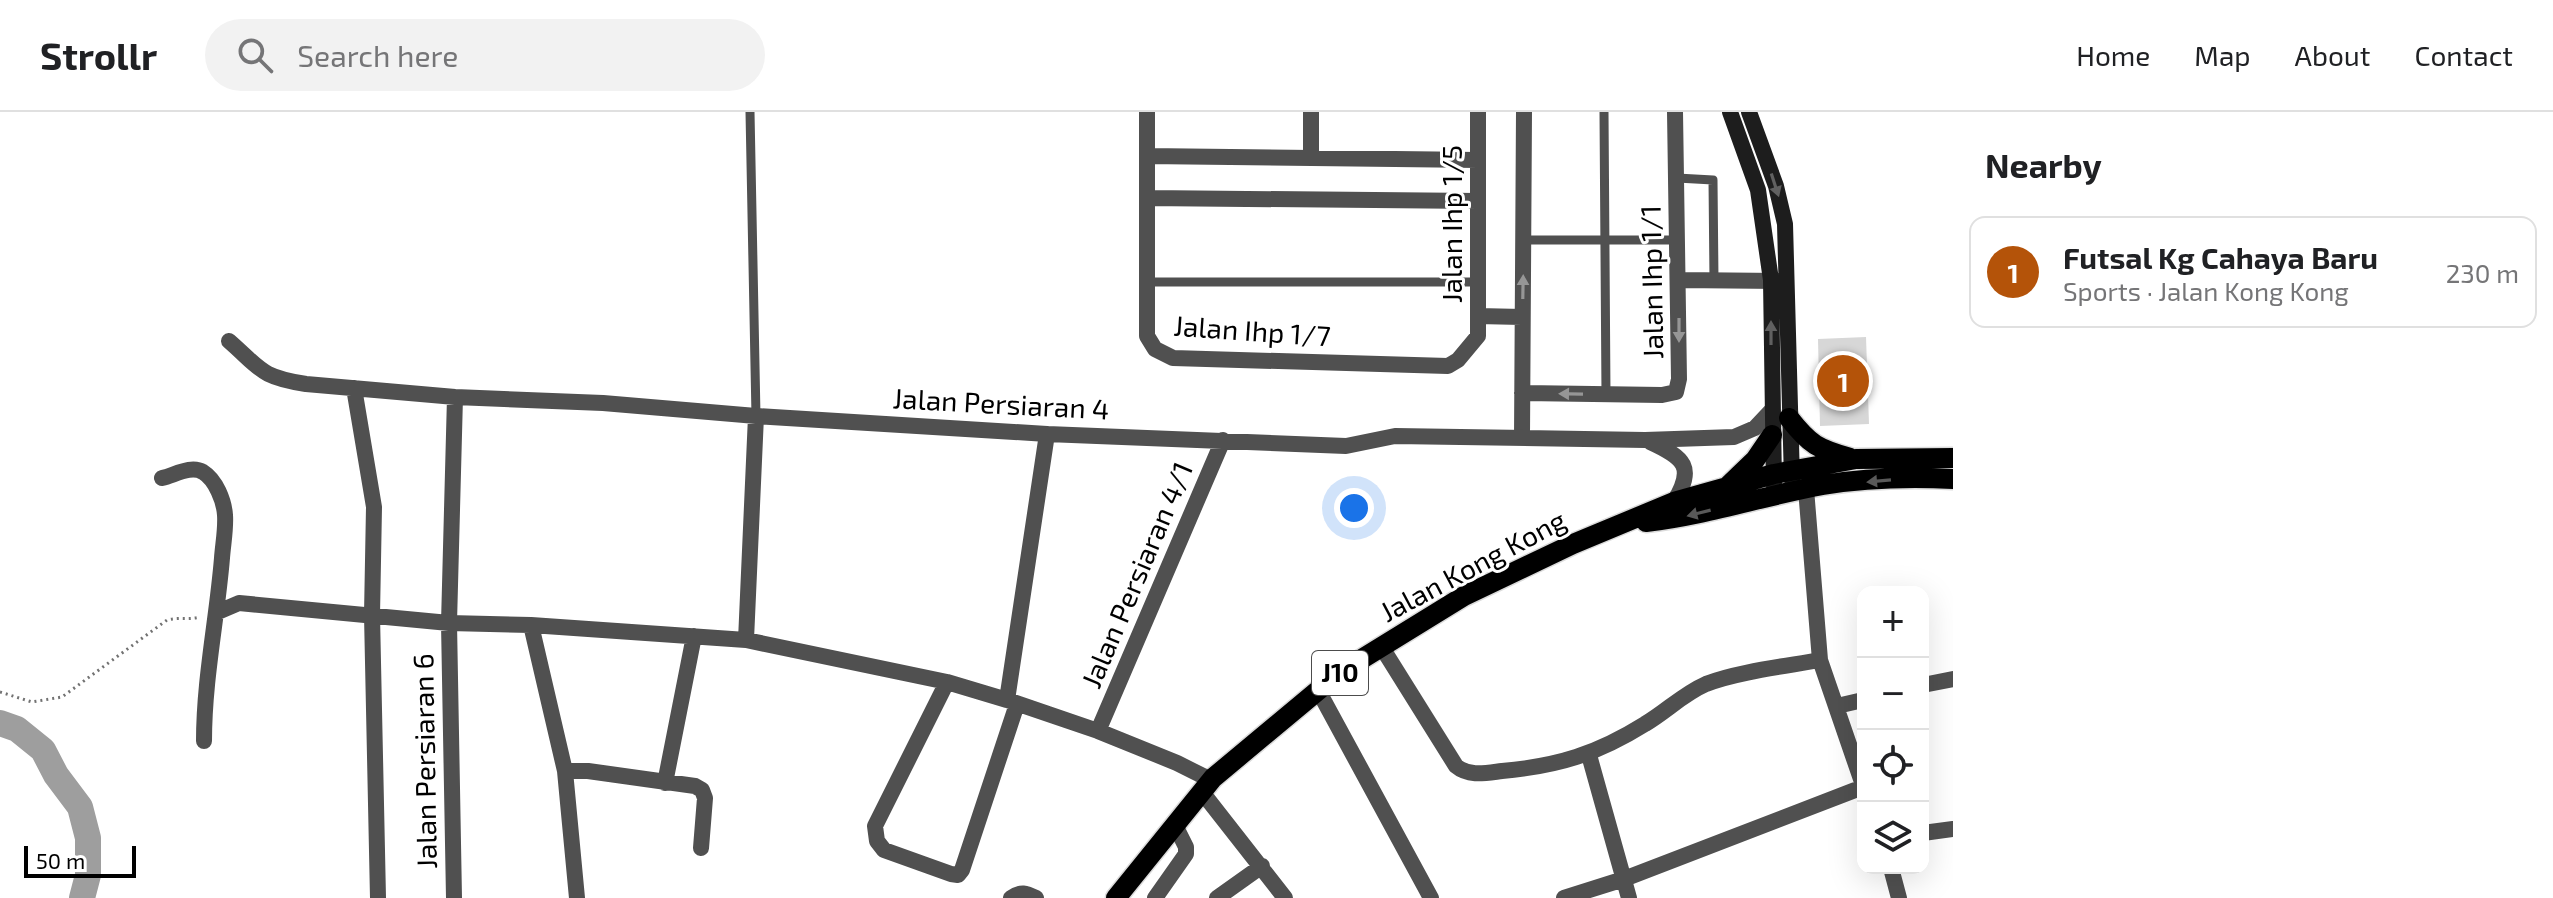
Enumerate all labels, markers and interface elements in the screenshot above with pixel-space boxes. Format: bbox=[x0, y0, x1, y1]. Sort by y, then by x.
search box bbox=[205, 19, 765, 91]
text: Strollr bbox=[40, 32, 157, 78]
icon: search bbox=[233, 33, 277, 77]
text: Search here bbox=[297, 37, 458, 73]
text: Home bbox=[2076, 38, 2150, 72]
text: Map bbox=[2194, 38, 2251, 72]
text: About bbox=[2295, 38, 2370, 72]
text: Contact bbox=[2414, 38, 2513, 72]
text: Nearby bbox=[1985, 144, 2102, 185]
street label: Jalan Ihp 1/5 bbox=[1434, 145, 1468, 303]
one-way arrow bbox=[1769, 174, 1782, 198]
street label: Jalan Ihp 1/1 bbox=[1633, 205, 1669, 359]
text: Futsal Kg Cahaya Baru bbox=[2063, 239, 2378, 275]
text: 1 bbox=[2007, 257, 2019, 288]
text: 230 m bbox=[2446, 257, 2519, 288]
one-way arrow bbox=[1516, 274, 1529, 299]
text: Sports · Jalan Kong Kong bbox=[2063, 275, 2349, 306]
street label: Jalan Ihp 1/7 bbox=[1173, 308, 1332, 352]
one-way arrow bbox=[1673, 318, 1685, 343]
one-way arrow bbox=[1765, 320, 1777, 345]
pin: 1 bbox=[1817, 351, 1869, 411]
street label: Jalan Persiaran 4 bbox=[892, 380, 1110, 426]
one-way arrow bbox=[1558, 388, 1583, 400]
street label: Jalan Persiaran 4/1 bbox=[1073, 456, 1199, 693]
one-way arrow bbox=[1866, 474, 1891, 487]
your location bbox=[1334, 488, 1374, 528]
street label: Jalan Kong Kong bbox=[1374, 502, 1571, 628]
one-way arrow bbox=[1686, 507, 1711, 520]
map controls bbox=[1857, 586, 1929, 874]
button: + bbox=[1857, 586, 1929, 658]
road number: J10 bbox=[1312, 651, 1368, 695]
street label: Jalan Persiaran 6 bbox=[405, 653, 443, 869]
button: − bbox=[1857, 658, 1929, 730]
button: locate bbox=[1857, 730, 1929, 802]
button: layers bbox=[1857, 802, 1929, 874]
scale bar bbox=[24, 842, 136, 878]
text: 50 m bbox=[36, 847, 85, 873]

